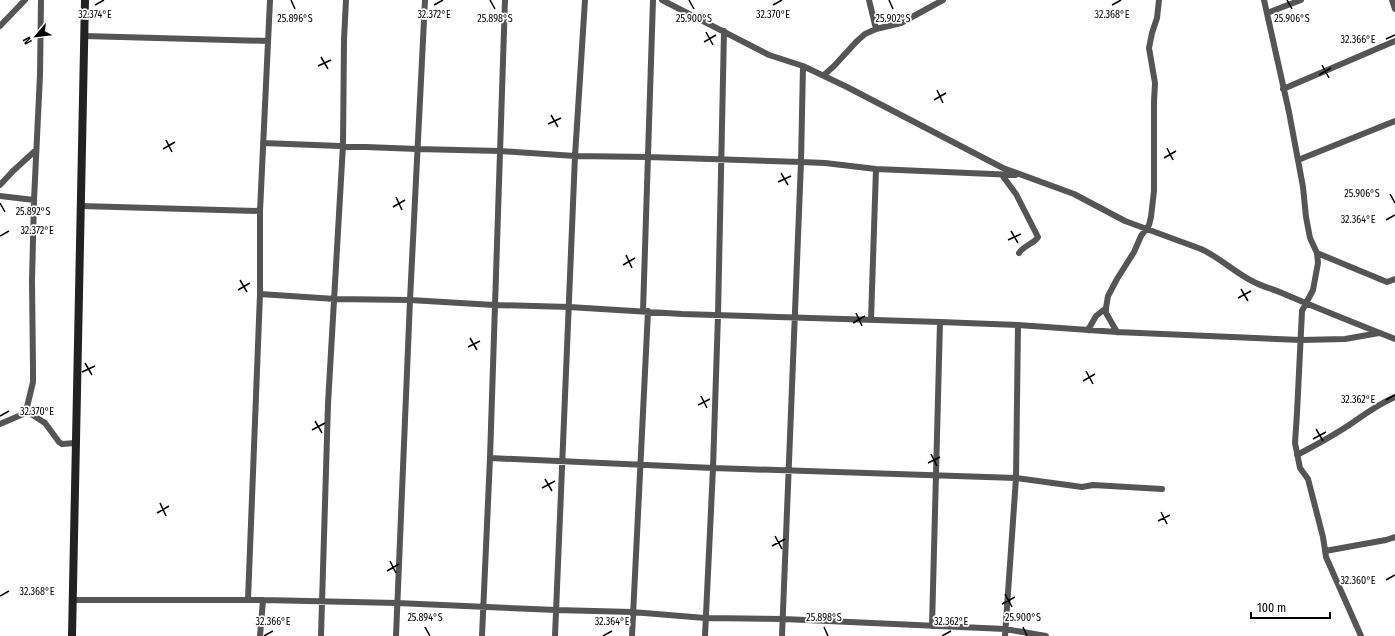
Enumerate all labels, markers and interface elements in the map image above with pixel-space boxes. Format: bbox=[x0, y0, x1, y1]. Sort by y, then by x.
text: 32.374°E bbox=[78, 9, 112, 21]
text: 32.372°E bbox=[417, 9, 451, 21]
text: 32.370°E bbox=[756, 9, 790, 21]
text: 32.368°E bbox=[1095, 9, 1130, 21]
text: 25.896°S bbox=[277, 13, 313, 25]
text: 25.898°S bbox=[477, 13, 513, 25]
text: 25.900°S bbox=[676, 13, 712, 25]
text: 25.902°S bbox=[876, 13, 910, 25]
text: 25.906°S bbox=[1274, 13, 1310, 25]
north arrow bbox=[16, 16, 56, 56]
text: N bbox=[20, 34, 35, 46]
text: 32.366°E bbox=[1341, 34, 1376, 46]
text: 25.906°S bbox=[1344, 188, 1380, 200]
text: 25.892°S bbox=[16, 206, 50, 218]
text: 32.364°E bbox=[1341, 214, 1376, 226]
text: 32.372°E bbox=[20, 225, 54, 237]
text: 32.362°E bbox=[1341, 394, 1375, 406]
text: 32.370°E bbox=[20, 406, 54, 418]
text: 32.360°E bbox=[1340, 575, 1376, 587]
text: 32.368°E bbox=[20, 586, 55, 598]
scale bar bbox=[1251, 594, 1330, 620]
text: 100 m bbox=[1257, 601, 1286, 615]
text: 25.894°S bbox=[407, 612, 443, 624]
text: 25.898°S bbox=[806, 612, 842, 624]
text: 25.900°S bbox=[1005, 612, 1041, 624]
text: 32.366°E bbox=[256, 616, 291, 628]
text: 32.364°E bbox=[595, 616, 630, 628]
text: 32.362°E bbox=[934, 616, 968, 628]

